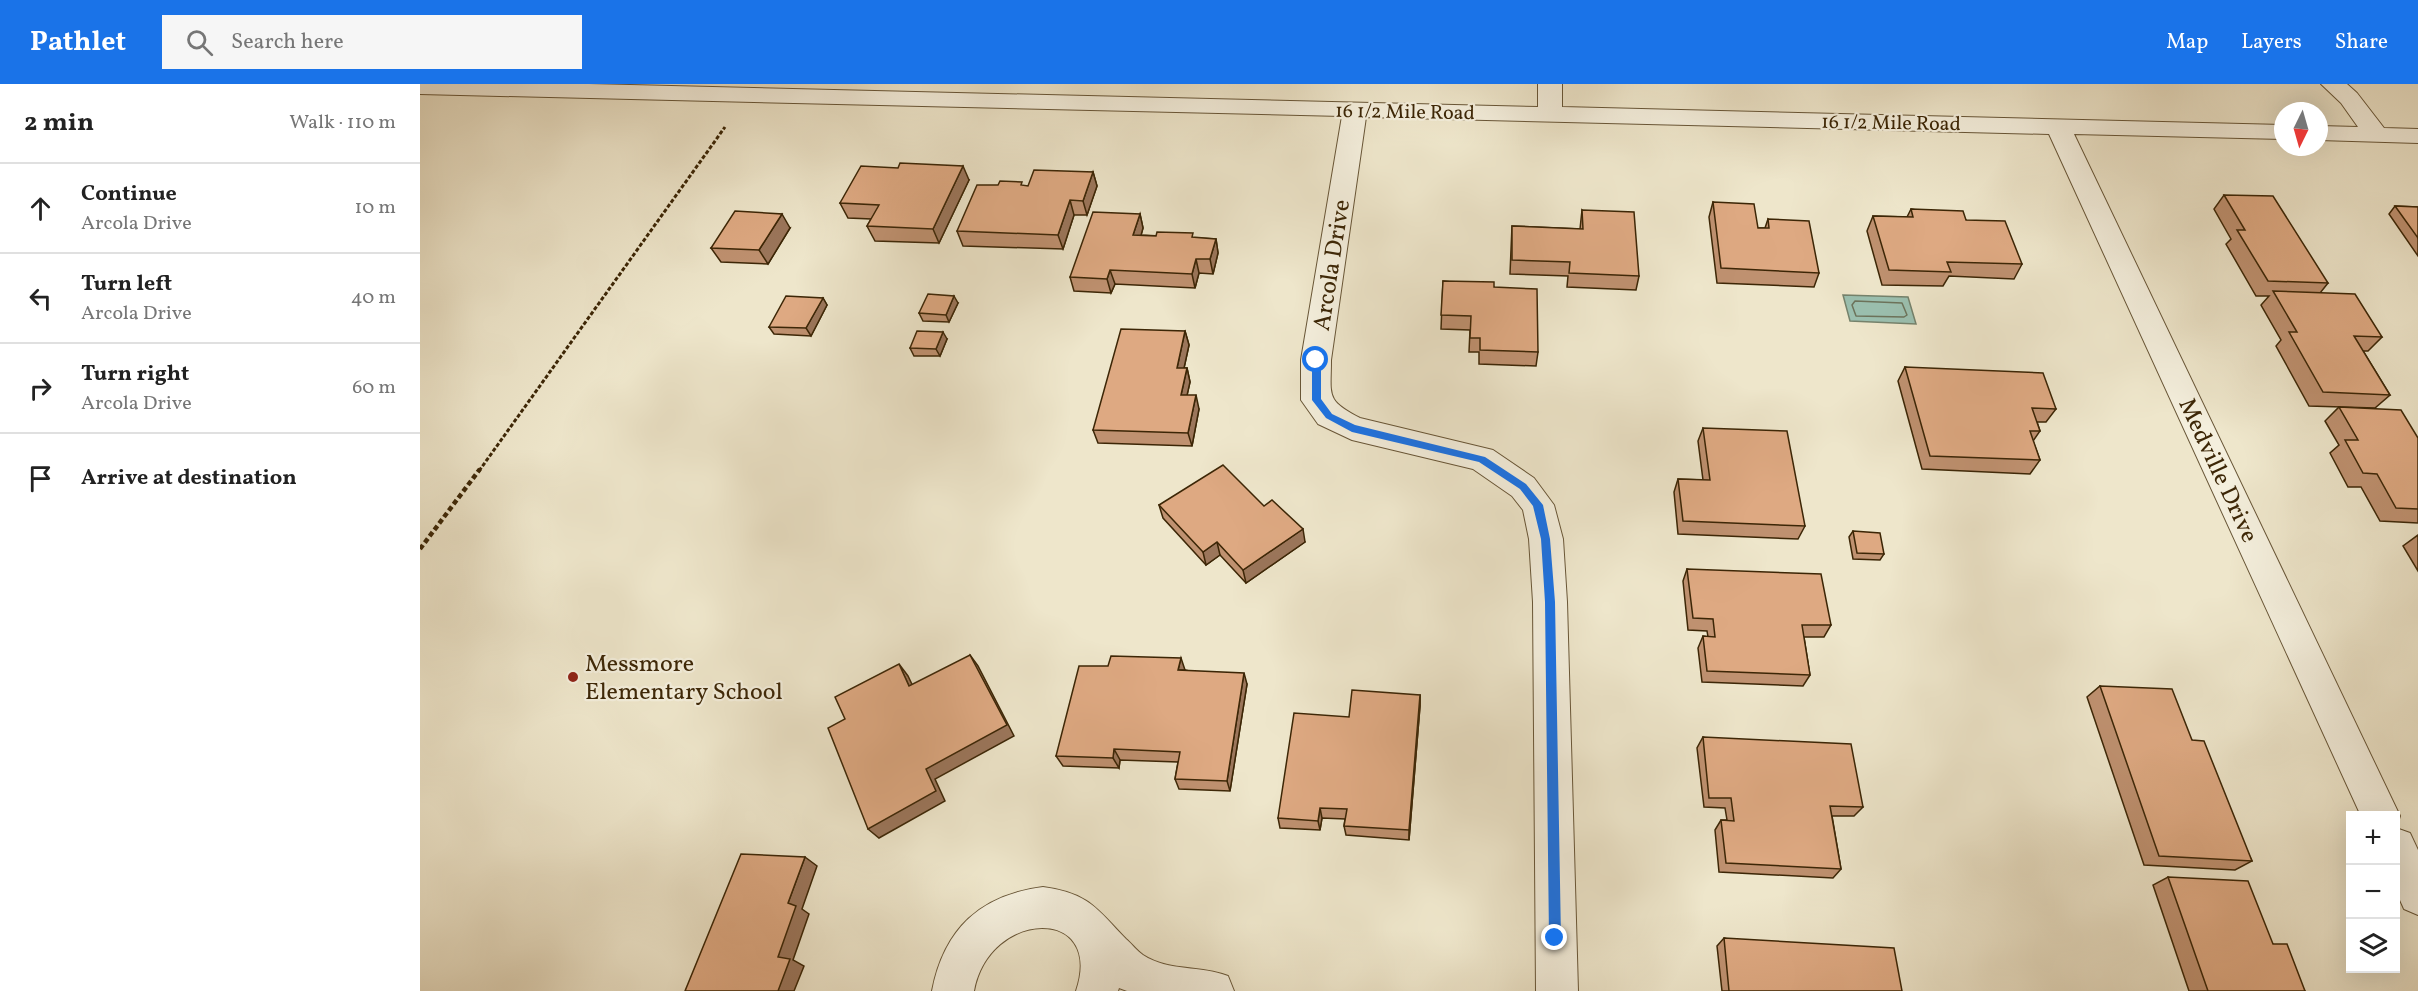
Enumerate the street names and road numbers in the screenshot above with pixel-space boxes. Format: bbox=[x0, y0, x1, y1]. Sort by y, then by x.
street label: 16 1/2 Mile Road bbox=[1335, 98, 1475, 128]
street label: 16 1/2 Mile Road bbox=[1821, 109, 1961, 139]
street label: Arcola Drive bbox=[1306, 197, 1360, 334]
street label: Medville Drive bbox=[2169, 393, 2266, 549]

